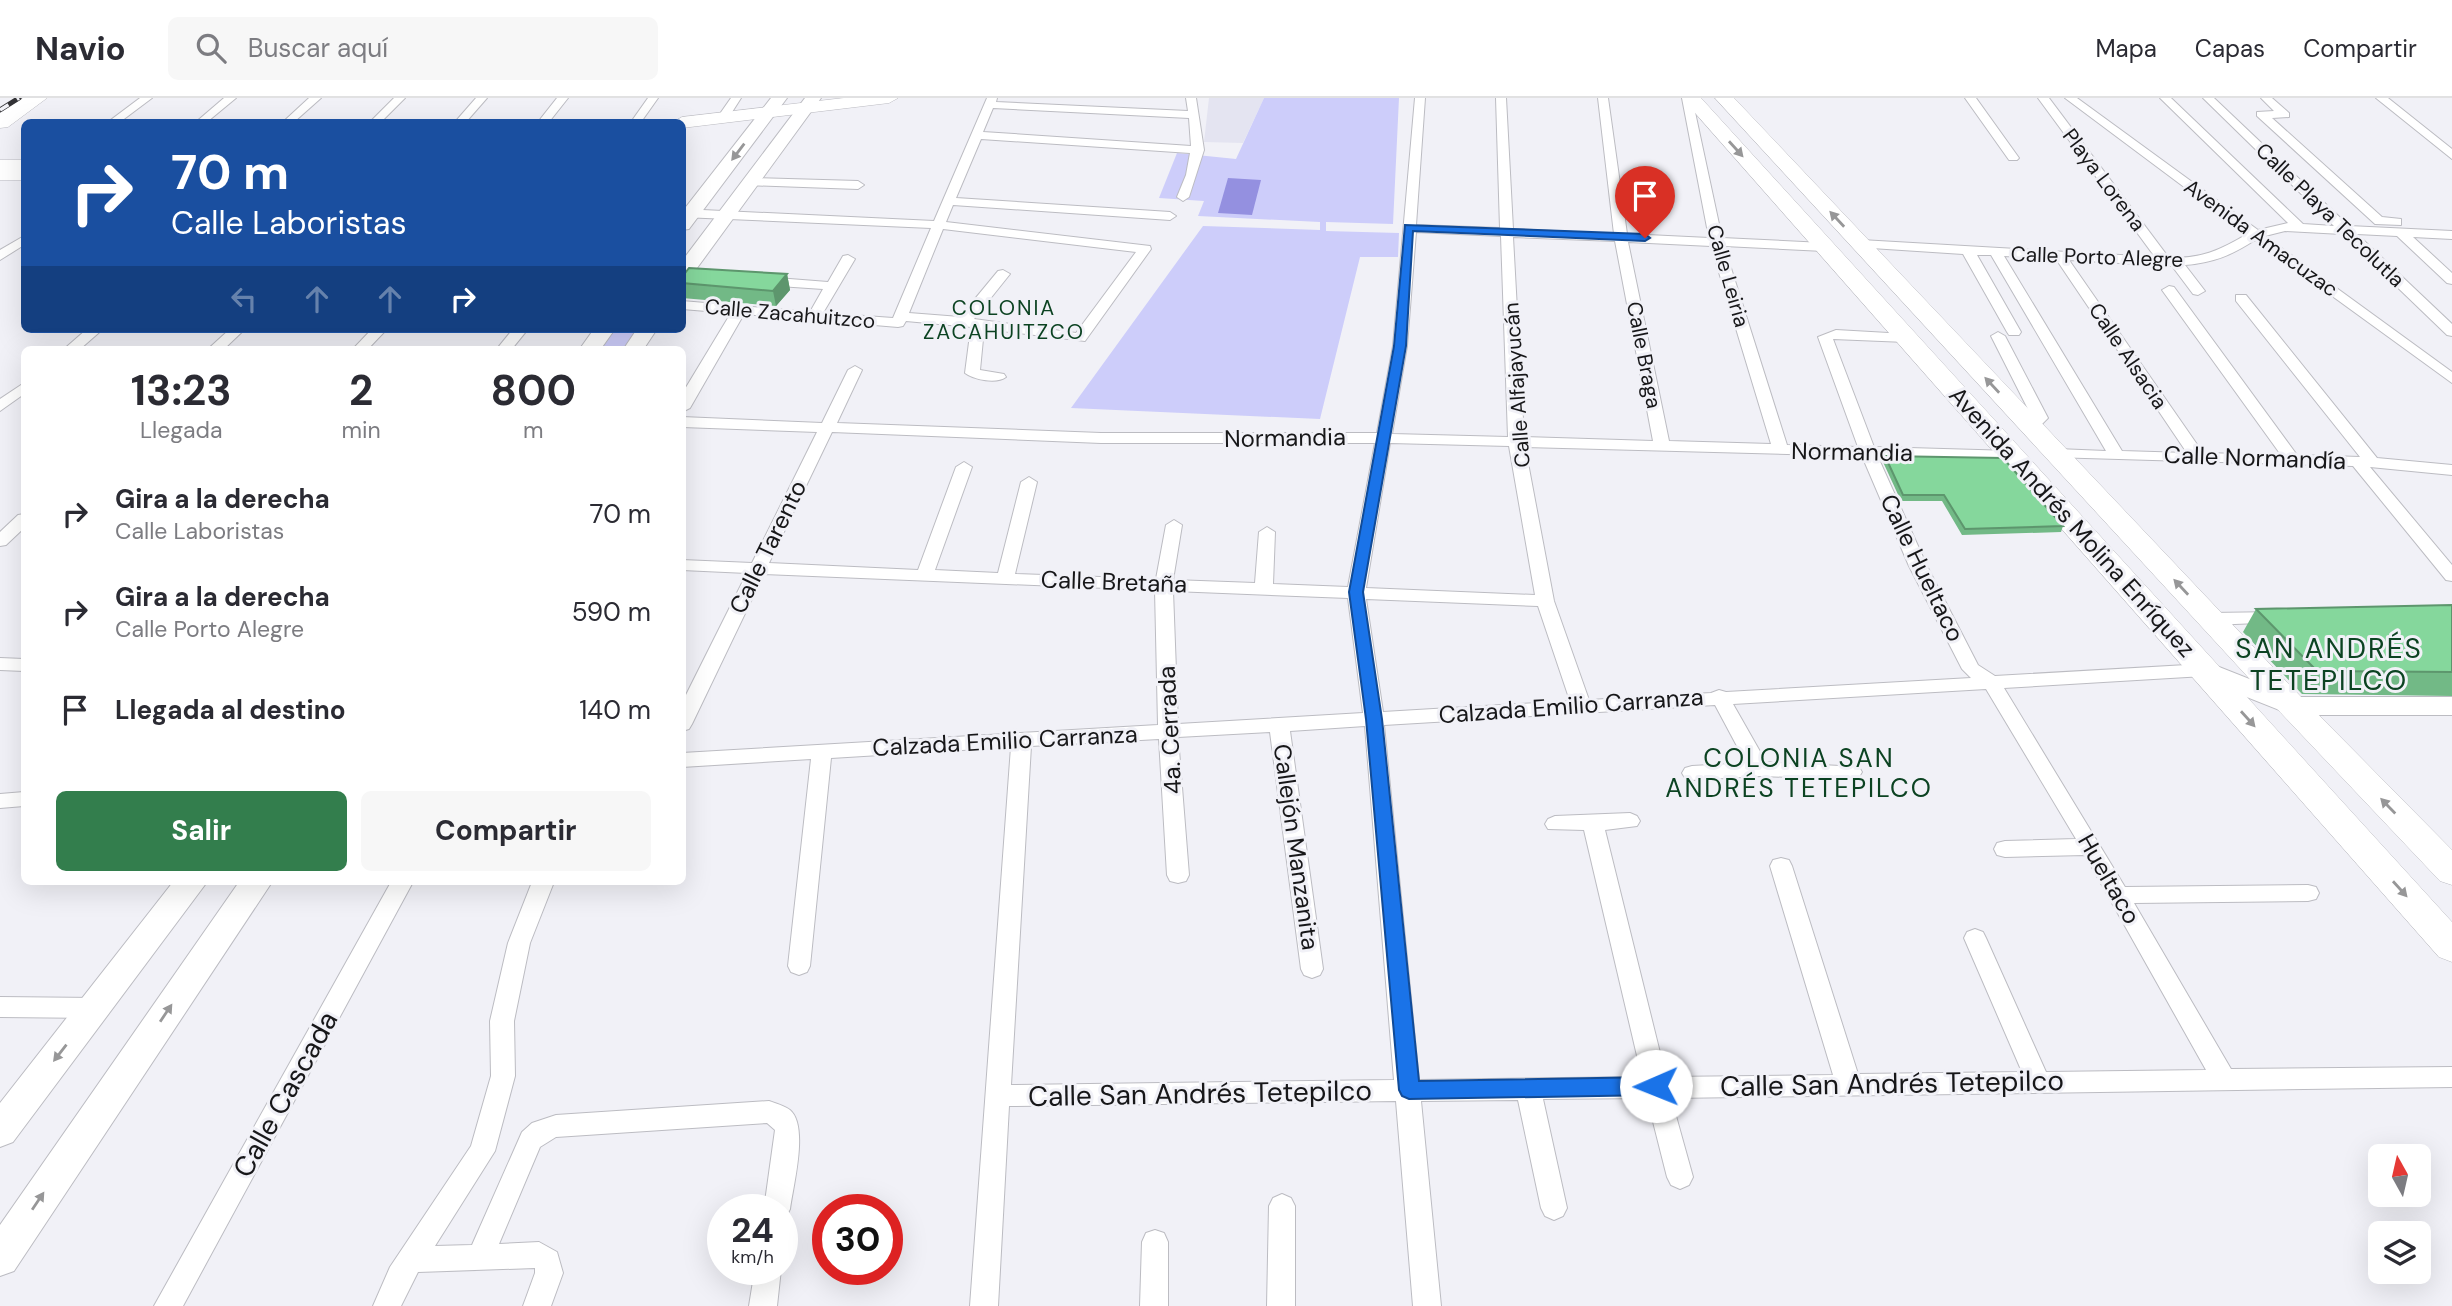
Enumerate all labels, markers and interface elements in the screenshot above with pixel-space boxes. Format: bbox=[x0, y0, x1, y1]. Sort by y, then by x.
search box bbox=[168, 17, 658, 80]
text: Navio bbox=[35, 27, 126, 70]
icon: search bbox=[192, 29, 230, 67]
text: Buscar aquí bbox=[248, 31, 388, 65]
text: Mapa bbox=[2095, 33, 2157, 64]
text: Capas bbox=[2195, 33, 2265, 64]
text: Compartir bbox=[2303, 33, 2417, 64]
street label: Playa Lorena bbox=[2056, 123, 2152, 237]
street label: Calle Playa Tecolutla bbox=[2250, 137, 2410, 293]
text: 70 m bbox=[171, 140, 289, 204]
one-way arrow bbox=[1728, 140, 1744, 157]
one-way arrow bbox=[730, 143, 745, 161]
icon: right bbox=[56, 147, 147, 238]
pin bbox=[1615, 166, 1675, 238]
street label: Avenida Amacuzac bbox=[2178, 173, 2344, 303]
icon: arrive bbox=[1626, 177, 1664, 215]
text: Calle Laboristas bbox=[171, 202, 407, 244]
one-way arrow bbox=[1829, 211, 1845, 228]
street label: Calle Leiria bbox=[1700, 222, 1756, 330]
street label: Calle Porto Alegre bbox=[2010, 240, 2184, 274]
icon: left bbox=[225, 280, 263, 318]
icon: ahead bbox=[298, 280, 336, 318]
icon: ahead bbox=[371, 280, 409, 318]
icon: right bbox=[444, 280, 482, 318]
street label: Calle Zacahuitzco bbox=[704, 293, 876, 335]
district label: COLONIA ZACAHUITZCO bbox=[923, 294, 1085, 346]
street label: Calle Alsacia bbox=[2082, 297, 2174, 415]
street label: Calle Braga bbox=[1620, 299, 1668, 411]
street label: Calle Alfajayucán bbox=[1497, 301, 1537, 469]
text: 13:23 bbox=[131, 363, 232, 418]
text: 2 bbox=[349, 363, 373, 418]
text: 800 bbox=[490, 363, 576, 418]
one-way arrow bbox=[1984, 377, 2000, 394]
street label: Avenida Andrés Molina Enríquez bbox=[1943, 380, 2202, 663]
text: Llegada bbox=[140, 415, 222, 445]
text: min bbox=[341, 415, 381, 445]
text: m bbox=[523, 415, 544, 445]
street label: Normandia bbox=[1224, 421, 1346, 454]
street label: Normandia bbox=[1791, 435, 1913, 468]
street label: Calle Normandía bbox=[2163, 439, 2347, 476]
street label: Calle Tarento bbox=[722, 475, 813, 619]
text: Gira a la derecha bbox=[115, 482, 330, 516]
street label: Calle Hueltaco bbox=[1873, 489, 1972, 647]
icon: right bbox=[56, 495, 94, 533]
text: 70 m bbox=[590, 497, 651, 531]
text: Calle Laboristas bbox=[115, 516, 284, 546]
street label: Calle Bretaña bbox=[1040, 563, 1188, 600]
one-way arrow bbox=[2173, 578, 2189, 596]
text: Gira a la derecha bbox=[115, 580, 330, 614]
icon: right bbox=[56, 593, 94, 631]
text: 590 m bbox=[572, 595, 651, 629]
text: Calle Porto Alegre bbox=[115, 614, 304, 644]
district label: SAN ANDRÉS TETEPILCO bbox=[2235, 630, 2423, 699]
street label: 4a. Cerrada bbox=[1151, 665, 1188, 795]
street label: Calzada Emilio Carranza bbox=[1437, 681, 1704, 730]
icon: arrive bbox=[56, 691, 94, 729]
text: Llegada al destino bbox=[115, 693, 346, 727]
text: 140 m bbox=[579, 693, 651, 727]
one-way arrow bbox=[2240, 710, 2256, 727]
street label: Calzada Emilio Carranza bbox=[872, 718, 1138, 763]
district label: COLONIA SAN ANDRÉS TETEPILCO bbox=[1665, 741, 1933, 805]
street label: Callejón Manzanita bbox=[1267, 742, 1326, 952]
button: Salir bbox=[56, 791, 347, 871]
button: Compartir bbox=[361, 791, 651, 871]
one-way arrow bbox=[2379, 797, 2396, 814]
street label: Hueltaco bbox=[2071, 828, 2148, 930]
one-way arrow bbox=[2392, 880, 2408, 898]
one-way arrow bbox=[159, 1004, 173, 1022]
street label: Calle Cascada bbox=[225, 1005, 346, 1184]
one-way arrow bbox=[53, 1044, 68, 1062]
position arrow bbox=[1619, 1049, 1693, 1123]
street label: Calle San Andrés Tetepilco bbox=[1720, 1062, 2064, 1105]
street label: Calle San Andrés Tetepilco bbox=[1028, 1072, 1372, 1115]
north arrow bbox=[2368, 1144, 2431, 1208]
map controls bbox=[2368, 1144, 2431, 1284]
one-way arrow bbox=[31, 1192, 44, 1211]
speed limit sign: 30 bbox=[812, 1194, 903, 1285]
text: 24 bbox=[731, 1207, 774, 1253]
button: layers bbox=[2368, 1221, 2431, 1284]
text: km/h bbox=[731, 1245, 774, 1269]

